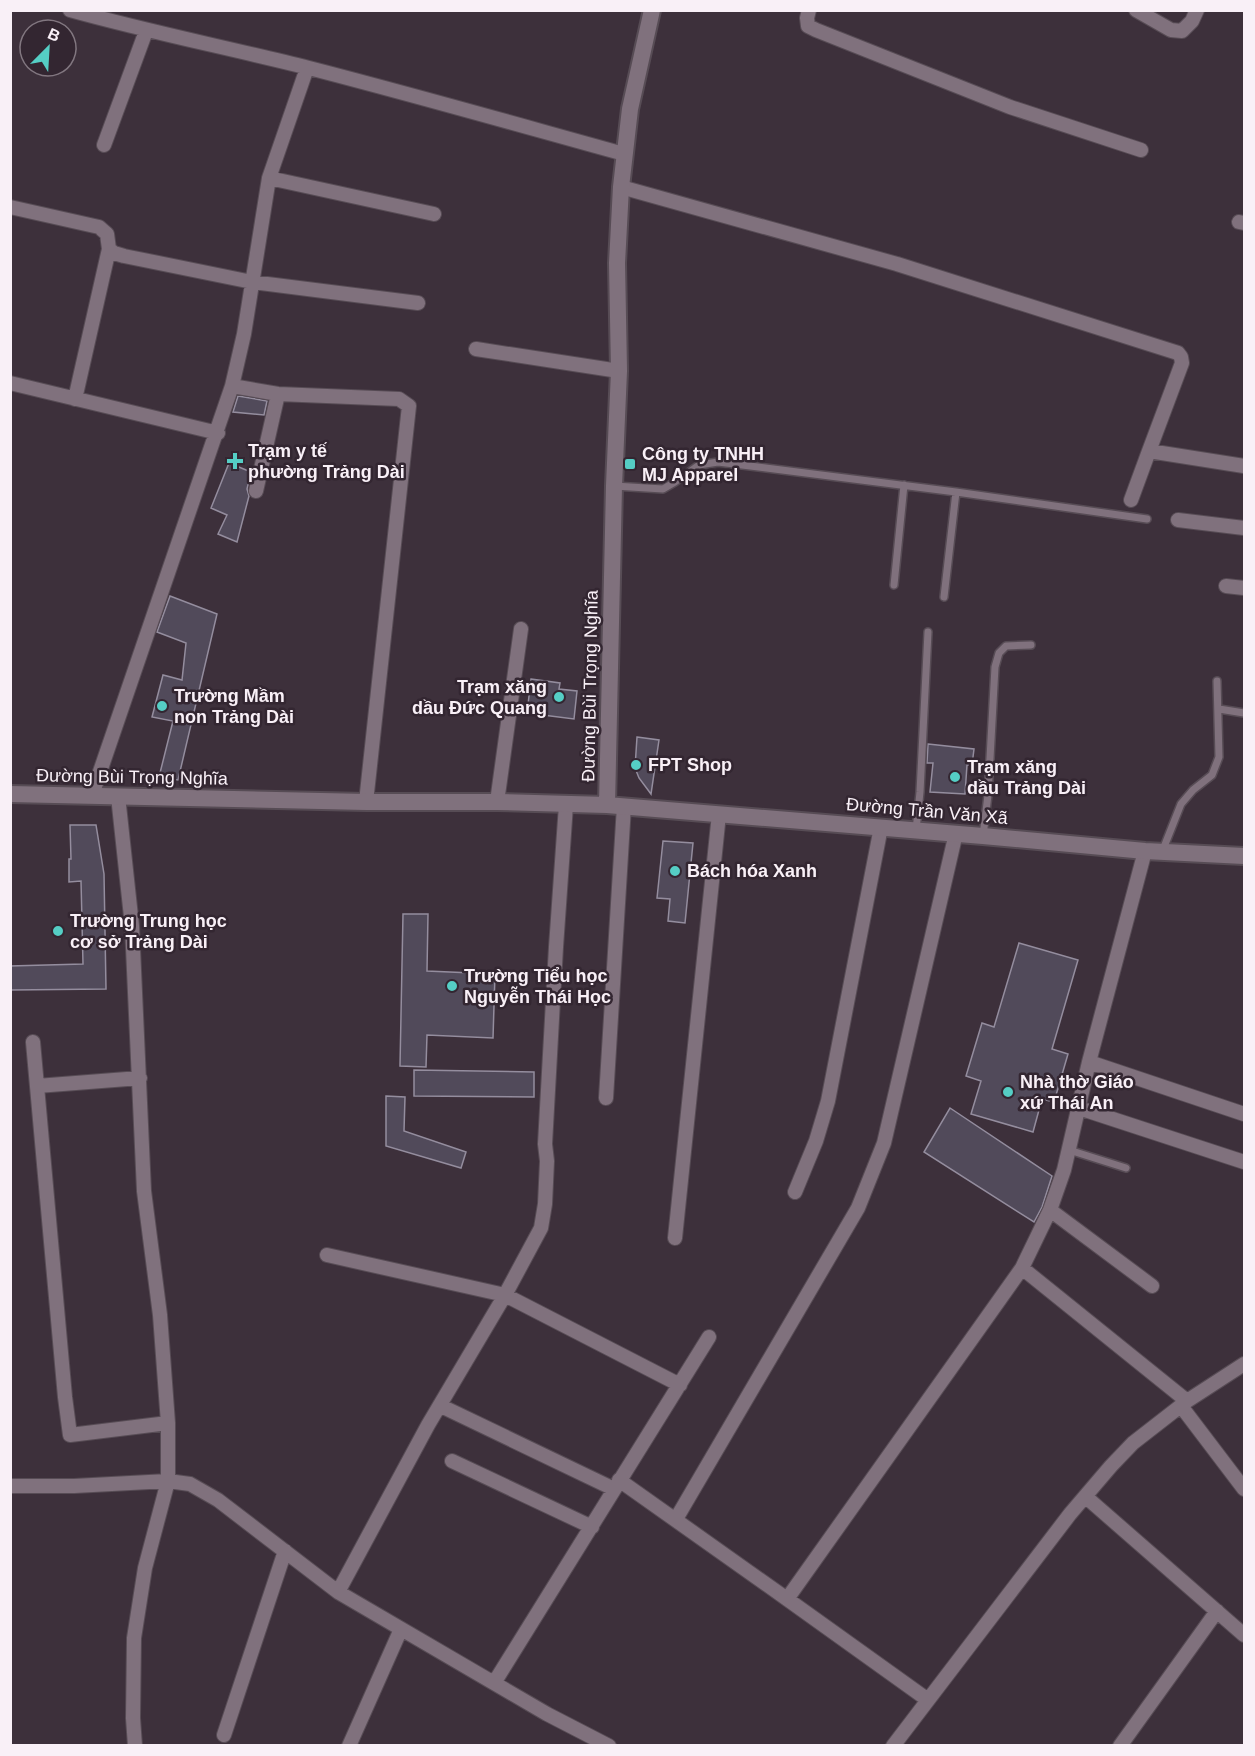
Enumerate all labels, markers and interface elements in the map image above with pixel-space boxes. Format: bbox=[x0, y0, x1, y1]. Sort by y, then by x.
north arrow bbox=[18, 18, 78, 78]
text: B bbox=[45, 25, 63, 45]
place label: Trạm y tế phường Trảng Dài bbox=[248, 441, 405, 482]
place label: Công ty TNHH MJ Apparel bbox=[642, 444, 764, 485]
marker: Trạm y tế phường Trảng Dài bbox=[226, 452, 244, 470]
marker: Công ty TNHH MJ Apparel bbox=[623, 457, 637, 471]
street label: Đường Bùi Trọng Nghĩa bbox=[578, 589, 602, 782]
place label: Trạm xăng dầu Đức Quang bbox=[412, 677, 547, 718]
place label: Trường Mầm non Trảng Dài bbox=[174, 686, 294, 727]
marker: Trạm xăng dầu Đức Quang bbox=[552, 690, 566, 704]
marker: Trường Mầm non Trảng Dài bbox=[155, 699, 169, 713]
place label: FPT Shop bbox=[648, 755, 732, 775]
place label: Trạm xăng dầu Trảng Dài bbox=[967, 757, 1086, 798]
marker: FPT Shop bbox=[629, 758, 643, 772]
street label: Đường Bùi Trọng Nghĩa bbox=[36, 765, 229, 789]
marker: Trạm xăng dầu Trảng Dài bbox=[948, 770, 962, 784]
street label: Đường Trần Văn Xã bbox=[845, 794, 1010, 828]
place label: Bách hóa Xanh bbox=[687, 861, 817, 881]
marker: Bách hóa Xanh bbox=[668, 864, 682, 878]
place label: Trường Trung học cơ sở Trảng Dài bbox=[70, 911, 227, 952]
marker: Trường Trung học cơ sở Trảng Dài bbox=[51, 924, 65, 938]
place label: Trường Tiểu học Nguyễn Thái Học bbox=[464, 966, 611, 1007]
marker: Trường Tiểu học Nguyễn Thái Học bbox=[445, 979, 459, 993]
place label: Nhà thờ Giáo xứ Thái An bbox=[1020, 1072, 1134, 1113]
marker: Nhà thờ Giáo xứ Thái An bbox=[1001, 1085, 1015, 1099]

